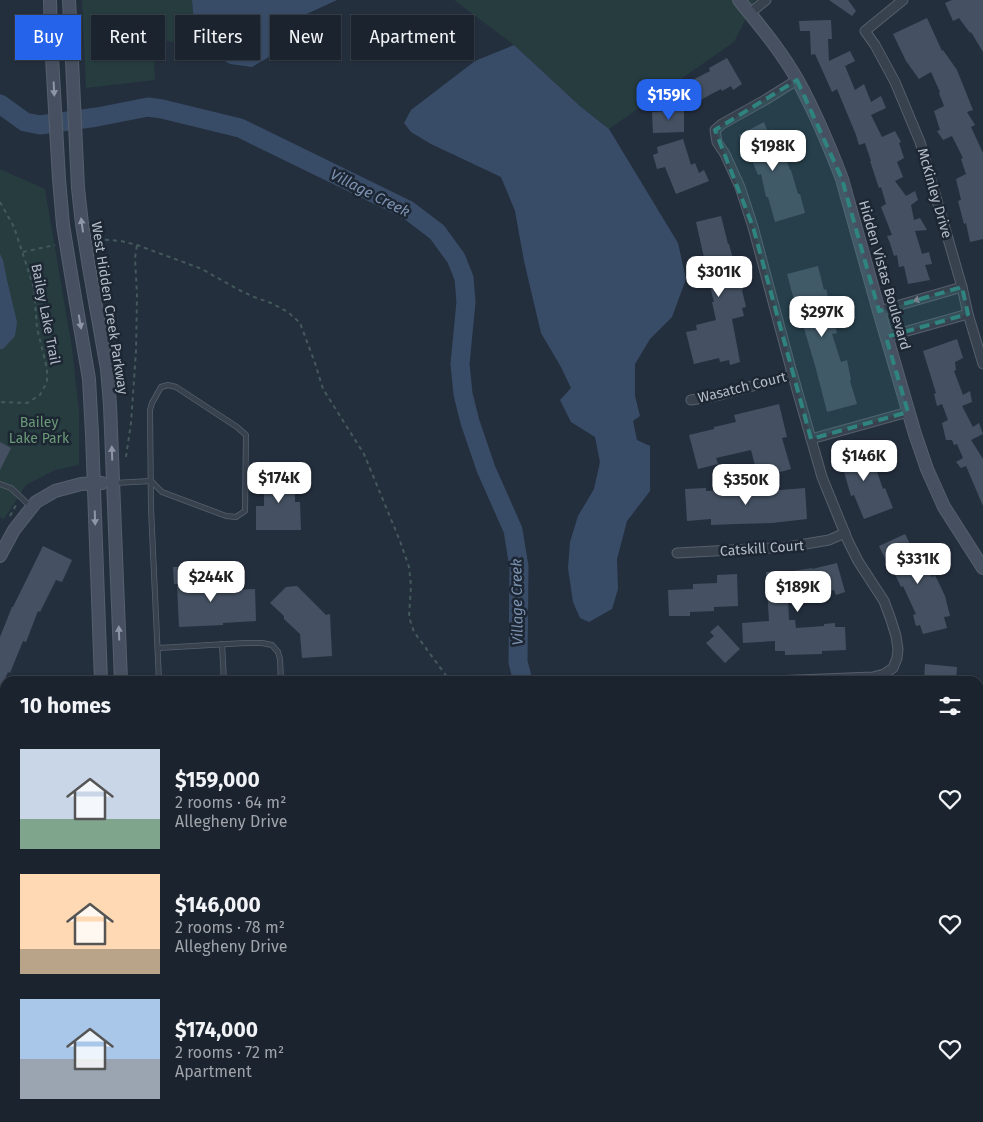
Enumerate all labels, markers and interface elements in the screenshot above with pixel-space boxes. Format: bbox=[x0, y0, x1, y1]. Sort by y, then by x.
chip: Buy bbox=[15, 15, 81, 60]
chip: Rent bbox=[91, 15, 165, 60]
chip: Filters bbox=[175, 15, 260, 60]
chip: New bbox=[270, 15, 341, 60]
chip: Apartment bbox=[351, 15, 474, 60]
pin: $159K bbox=[634, 78, 704, 121]
one-way arrow bbox=[50, 81, 58, 97]
text: $159K bbox=[647, 85, 691, 104]
pin: $198K bbox=[738, 130, 808, 172]
text: $198K bbox=[751, 136, 795, 155]
street label: McKinley Drive bbox=[914, 146, 956, 240]
water label: Village Creek bbox=[327, 165, 413, 221]
street label: Hidden Vistas Boulevard bbox=[855, 198, 914, 352]
one-way arrow bbox=[78, 217, 86, 233]
street label: West Hidden Creek Parkway bbox=[87, 221, 132, 396]
pin: $301K bbox=[684, 256, 754, 298]
street label: Bailey Lake Trail bbox=[27, 262, 64, 366]
text: $301K bbox=[697, 262, 741, 281]
pin: $297K bbox=[787, 296, 857, 338]
one-way arrow bbox=[913, 296, 928, 304]
text: $297K bbox=[800, 302, 844, 321]
one-way arrow bbox=[76, 314, 84, 330]
street label: Wasatch Court bbox=[696, 368, 789, 407]
park label: Bailey Lake Park bbox=[9, 414, 70, 447]
pin: $146K bbox=[829, 440, 899, 482]
one-way arrow bbox=[107, 444, 115, 460]
text: $146K bbox=[842, 446, 886, 465]
pin: $174K bbox=[244, 462, 314, 504]
pin: $350K bbox=[711, 464, 781, 506]
text: $174K bbox=[258, 468, 300, 487]
text: $350K bbox=[723, 470, 769, 489]
one-way arrow bbox=[91, 510, 99, 526]
street label: Catskill Court bbox=[719, 537, 806, 560]
pin: $331K bbox=[883, 542, 953, 585]
text: $331K bbox=[897, 549, 939, 568]
water label: Village Creek bbox=[507, 558, 527, 646]
pin: $244K bbox=[176, 560, 246, 603]
text: $244K bbox=[189, 567, 233, 586]
pin: $189K bbox=[763, 570, 833, 613]
text: $189K bbox=[776, 577, 820, 596]
one-way arrow bbox=[115, 624, 123, 640]
icon: filters bbox=[936, 692, 964, 720]
text: 10 homes bbox=[20, 693, 111, 719]
text: $159,000 bbox=[175, 767, 260, 793]
icon: home bbox=[60, 769, 120, 829]
icon: heart bbox=[936, 785, 964, 813]
text: 2 rooms · 64 m² bbox=[175, 793, 286, 812]
text: Allegheny Drive bbox=[175, 812, 288, 831]
text: $146,000 bbox=[175, 892, 261, 918]
icon: home bbox=[60, 894, 120, 954]
icon: heart bbox=[936, 910, 964, 938]
text: 2 rooms · 78 m² bbox=[175, 918, 285, 937]
text: Allegheny Drive bbox=[175, 937, 288, 956]
text: $174,000 bbox=[175, 1017, 258, 1043]
icon: home bbox=[60, 1019, 120, 1079]
icon: heart bbox=[936, 1035, 964, 1063]
text: 2 rooms · 72 m² bbox=[175, 1043, 284, 1062]
text: Apartment bbox=[175, 1062, 252, 1081]

